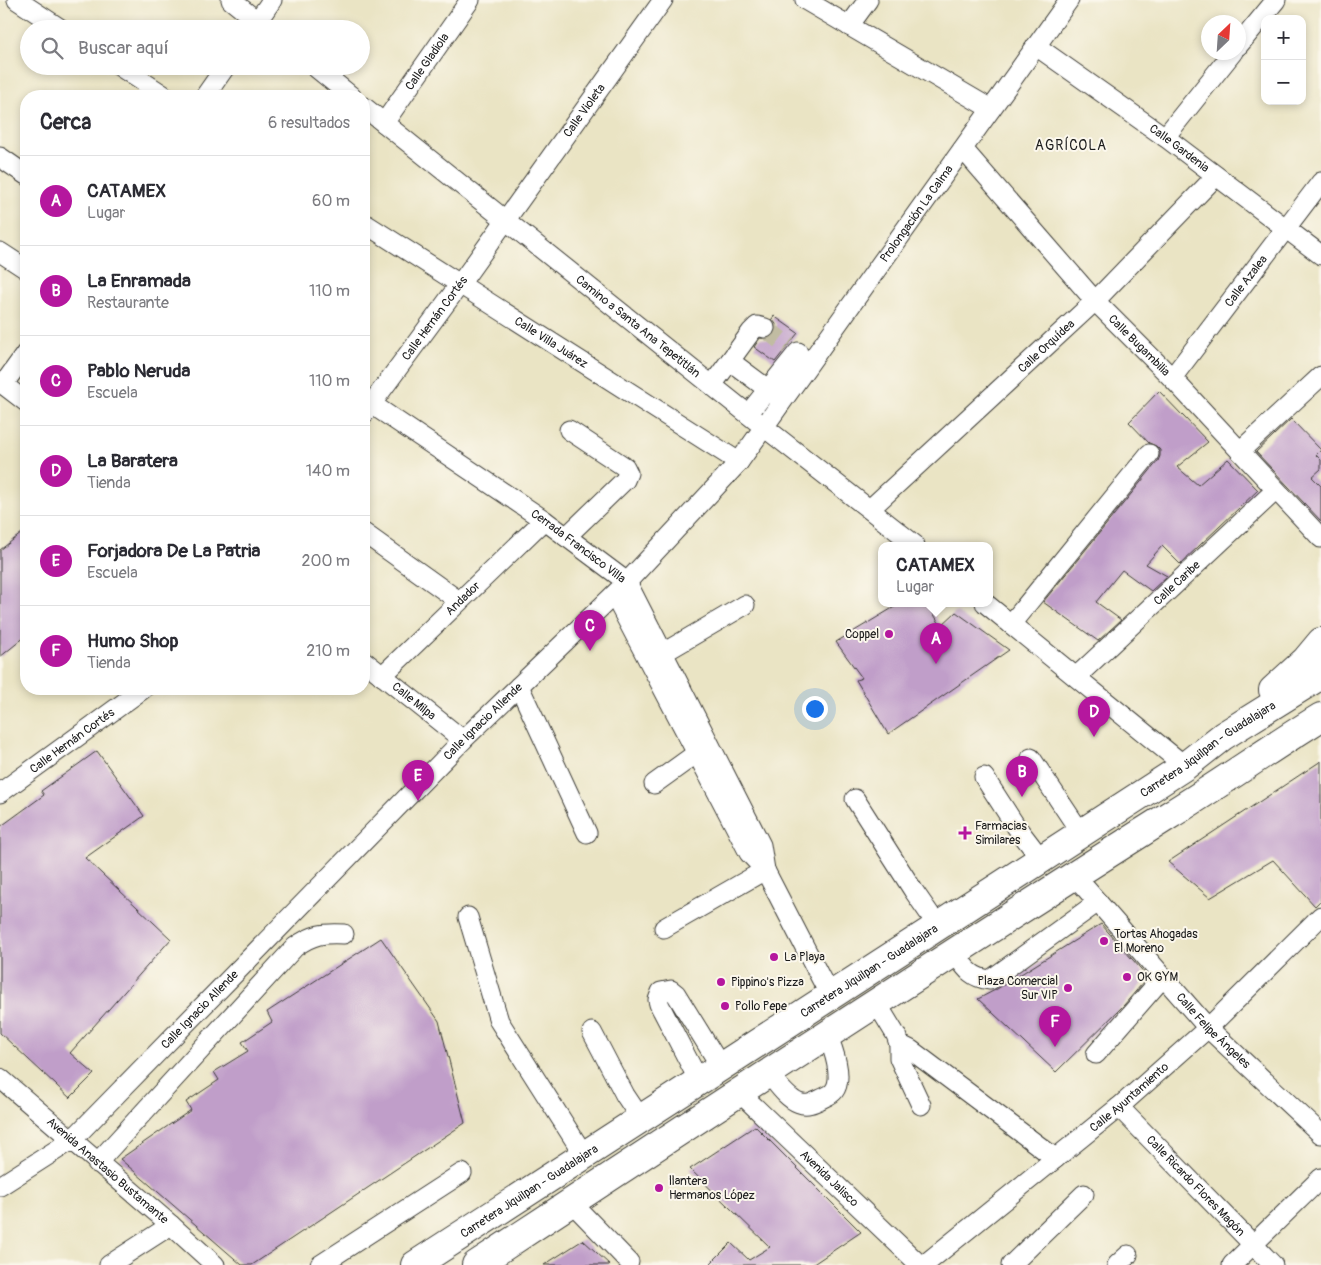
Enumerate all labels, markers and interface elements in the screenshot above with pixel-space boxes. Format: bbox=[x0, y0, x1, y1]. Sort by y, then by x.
north arrow bbox=[1201, 15, 1246, 60]
map controls bbox=[1261, 15, 1306, 105]
button: + bbox=[1261, 15, 1306, 60]
search box bbox=[20, 20, 370, 75]
street label: Calle Gladiola bbox=[402, 30, 452, 93]
icon: search bbox=[38, 34, 66, 62]
text: Buscar aquí bbox=[78, 36, 169, 60]
button: − bbox=[1261, 60, 1306, 105]
street label: Calle Violeta bbox=[560, 80, 609, 140]
text: Cerca bbox=[40, 109, 91, 136]
text: 6 resultados bbox=[268, 113, 350, 133]
street label: Calle Gardenia bbox=[1146, 121, 1213, 176]
district label: AGRÍCOLA bbox=[1035, 136, 1107, 154]
street label: Prolongación La Calma bbox=[877, 162, 956, 265]
text: CATAMEX bbox=[87, 179, 166, 203]
text: A bbox=[51, 191, 61, 211]
text: 60 m bbox=[312, 191, 350, 211]
text: Lugar bbox=[87, 203, 125, 223]
street label: Calle Azalea bbox=[1221, 252, 1271, 310]
text: La Enramada bbox=[87, 269, 191, 293]
street label: Camino a Santa Ana Tepetitlán bbox=[573, 272, 704, 381]
street label: Calle Hernán Cortés bbox=[399, 273, 471, 363]
text: B bbox=[51, 281, 61, 301]
text: 110 m bbox=[309, 281, 350, 301]
text: Restaurante bbox=[87, 293, 169, 313]
street label: Calle Bugambilia bbox=[1105, 311, 1174, 380]
street label: Calle Villa Juárez bbox=[512, 313, 591, 371]
street label: Calle Orquídea bbox=[1015, 316, 1078, 376]
text: Pablo Neruda bbox=[87, 359, 190, 383]
text: C bbox=[51, 371, 61, 391]
text: 110 m bbox=[309, 371, 350, 391]
text: Escuela bbox=[87, 383, 138, 403]
text: La Baratera bbox=[87, 449, 178, 473]
text: D bbox=[51, 461, 61, 481]
text: 140 m bbox=[306, 461, 350, 481]
text: Tienda bbox=[87, 473, 131, 493]
street label: Cerrada Francisco Villa bbox=[528, 506, 629, 586]
text: Forjadora De La Patria bbox=[87, 539, 260, 563]
popup bbox=[878, 542, 993, 607]
text: E bbox=[52, 551, 60, 571]
text: 200 m bbox=[302, 551, 350, 571]
text: CATAMEX bbox=[896, 553, 975, 577]
street label: Calle Caribe bbox=[1150, 557, 1203, 608]
text: Escuela bbox=[87, 563, 138, 583]
text: Lugar bbox=[896, 577, 934, 597]
street label: Andador bbox=[442, 578, 484, 618]
pin: C bbox=[574, 610, 606, 651]
pin: A bbox=[920, 623, 952, 664]
place label: Coppel bbox=[845, 627, 879, 642]
marker: Coppel bbox=[883, 628, 895, 640]
text: Humo Shop bbox=[87, 629, 179, 653]
text: F bbox=[51, 641, 61, 661]
text: 210 m bbox=[306, 641, 350, 661]
text: Tienda bbox=[87, 653, 131, 673]
street label: Calle Milpa bbox=[389, 679, 439, 723]
street label: Calle Ignacio Allende bbox=[440, 679, 525, 763]
your location bbox=[802, 696, 828, 722]
pin: D bbox=[1078, 696, 1110, 737]
street label: Carretera Jiquilpan - Guadalajara bbox=[1137, 697, 1279, 801]
street label: Calle Hernán Cortés bbox=[27, 704, 118, 776]
pin: B bbox=[1006, 756, 1038, 797]
pin: E bbox=[402, 760, 434, 801]
place label: Farmacias Similares bbox=[975, 819, 1027, 848]
marker: Farmacias Similares bbox=[959, 827, 971, 839]
street label: Carretera Jiquilpan - Guadalajara bbox=[797, 921, 941, 1021]
place label: Tortas Ahogadas El Moreno bbox=[1114, 927, 1198, 956]
marker: Tortas Ahogadas El Moreno bbox=[1098, 935, 1110, 947]
place label: La Playa bbox=[784, 950, 825, 965]
marker: La Playa bbox=[768, 951, 780, 963]
street label: Calle Ignacio Allende bbox=[158, 967, 241, 1052]
place label: OK GYM bbox=[1137, 970, 1178, 985]
marker: OK GYM bbox=[1121, 971, 1133, 983]
place label: Plaza Comercial Sur VIP bbox=[977, 974, 1058, 1003]
place label: Pippino's Pizza bbox=[731, 975, 804, 990]
marker: Pippino's Pizza bbox=[715, 976, 727, 988]
marker: Plaza Comercial Sur VIP bbox=[1062, 982, 1074, 994]
street label: Calle Felipe Ángeles bbox=[1173, 990, 1254, 1072]
place label: Pollo Pepe bbox=[735, 999, 787, 1014]
marker: Pollo Pepe bbox=[719, 1000, 731, 1012]
pin: F bbox=[1039, 1006, 1071, 1047]
street label: Calle Ayuntamiento bbox=[1087, 1059, 1172, 1135]
street label: Avenida Anastasio Bustamante bbox=[44, 1114, 172, 1227]
street label: Calle Ricardo Flores Magón bbox=[1143, 1132, 1248, 1239]
street label: Carretera Jiquilpan - Guadalajara bbox=[458, 1141, 601, 1241]
street label: Avenida Jalisco bbox=[797, 1147, 862, 1210]
place label: llantera Hermanos López bbox=[669, 1174, 755, 1203]
marker: llantera Hermanos López bbox=[653, 1182, 665, 1194]

